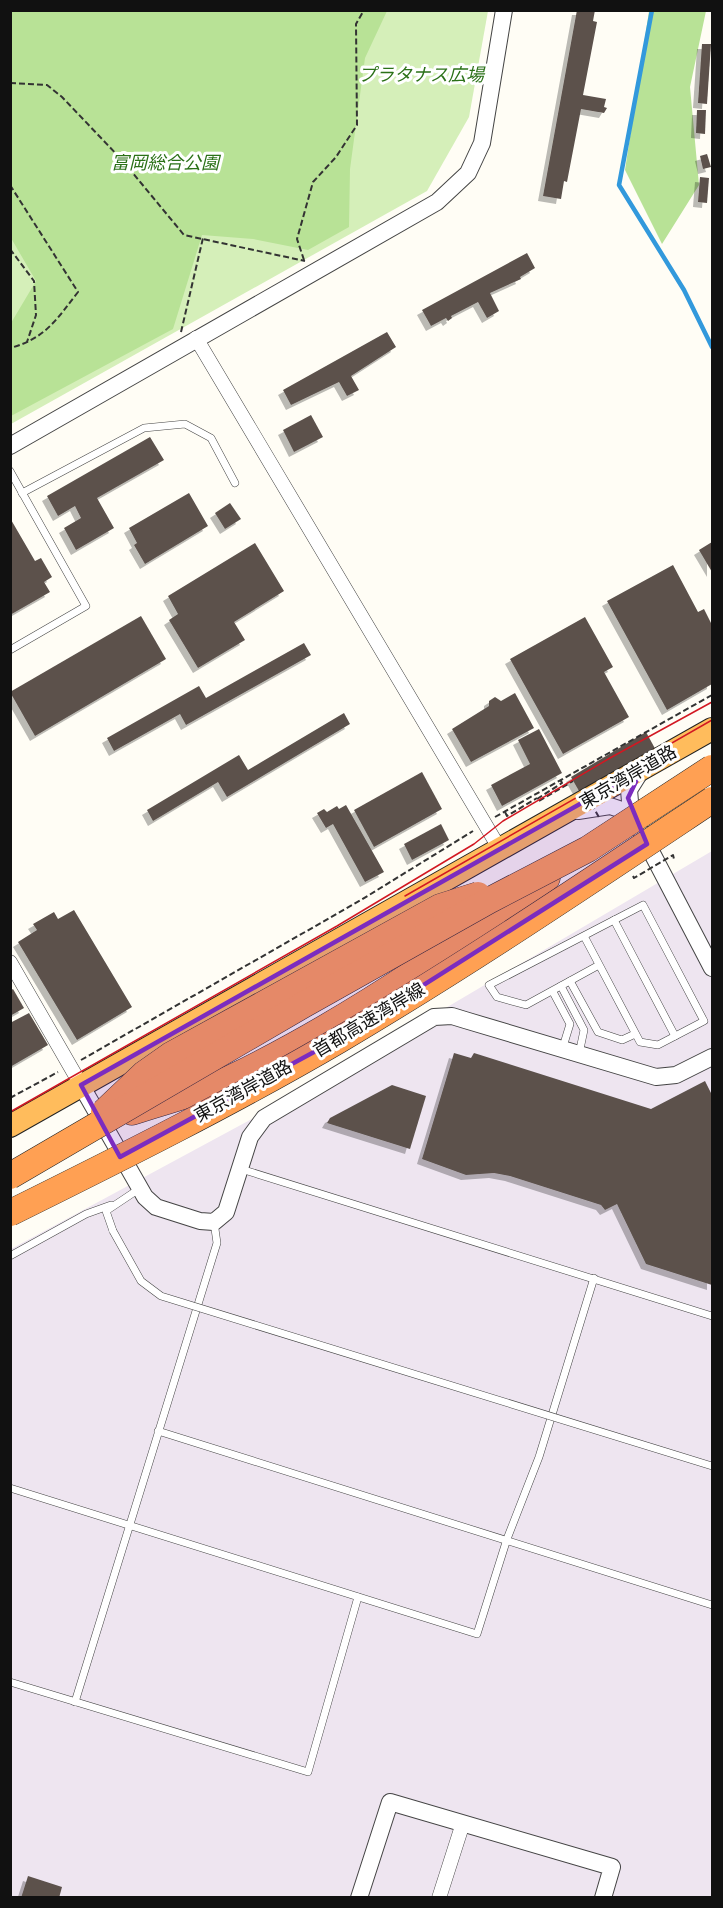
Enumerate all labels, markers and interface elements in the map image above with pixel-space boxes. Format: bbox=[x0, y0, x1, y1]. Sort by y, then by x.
park label: プラタナス広場 bbox=[358, 62, 486, 86]
park label: 富岡総合公園 bbox=[111, 150, 222, 174]
street label: 東京湾岸道路 bbox=[575, 739, 680, 814]
street label: 首都高速湾岸線 bbox=[308, 976, 429, 1062]
street label: 東京湾岸道路 bbox=[189, 1053, 296, 1127]

